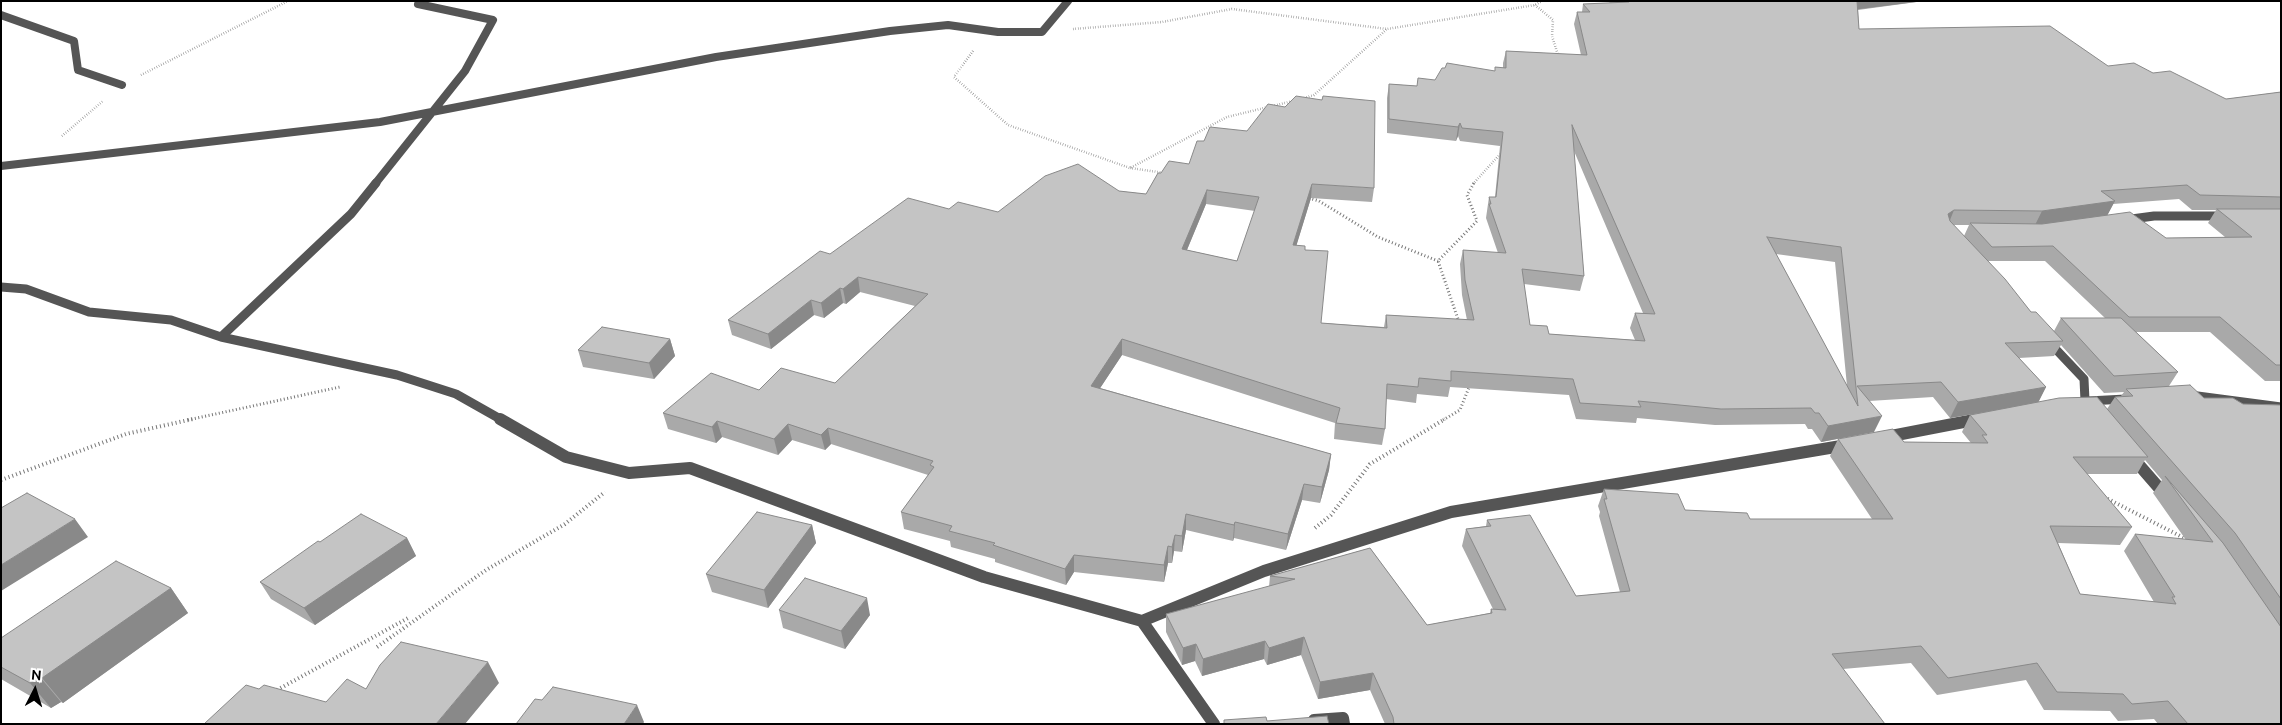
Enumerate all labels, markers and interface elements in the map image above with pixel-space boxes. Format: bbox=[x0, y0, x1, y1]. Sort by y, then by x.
north arrow bbox=[10, 665, 60, 715]
text: N bbox=[30, 667, 42, 683]

